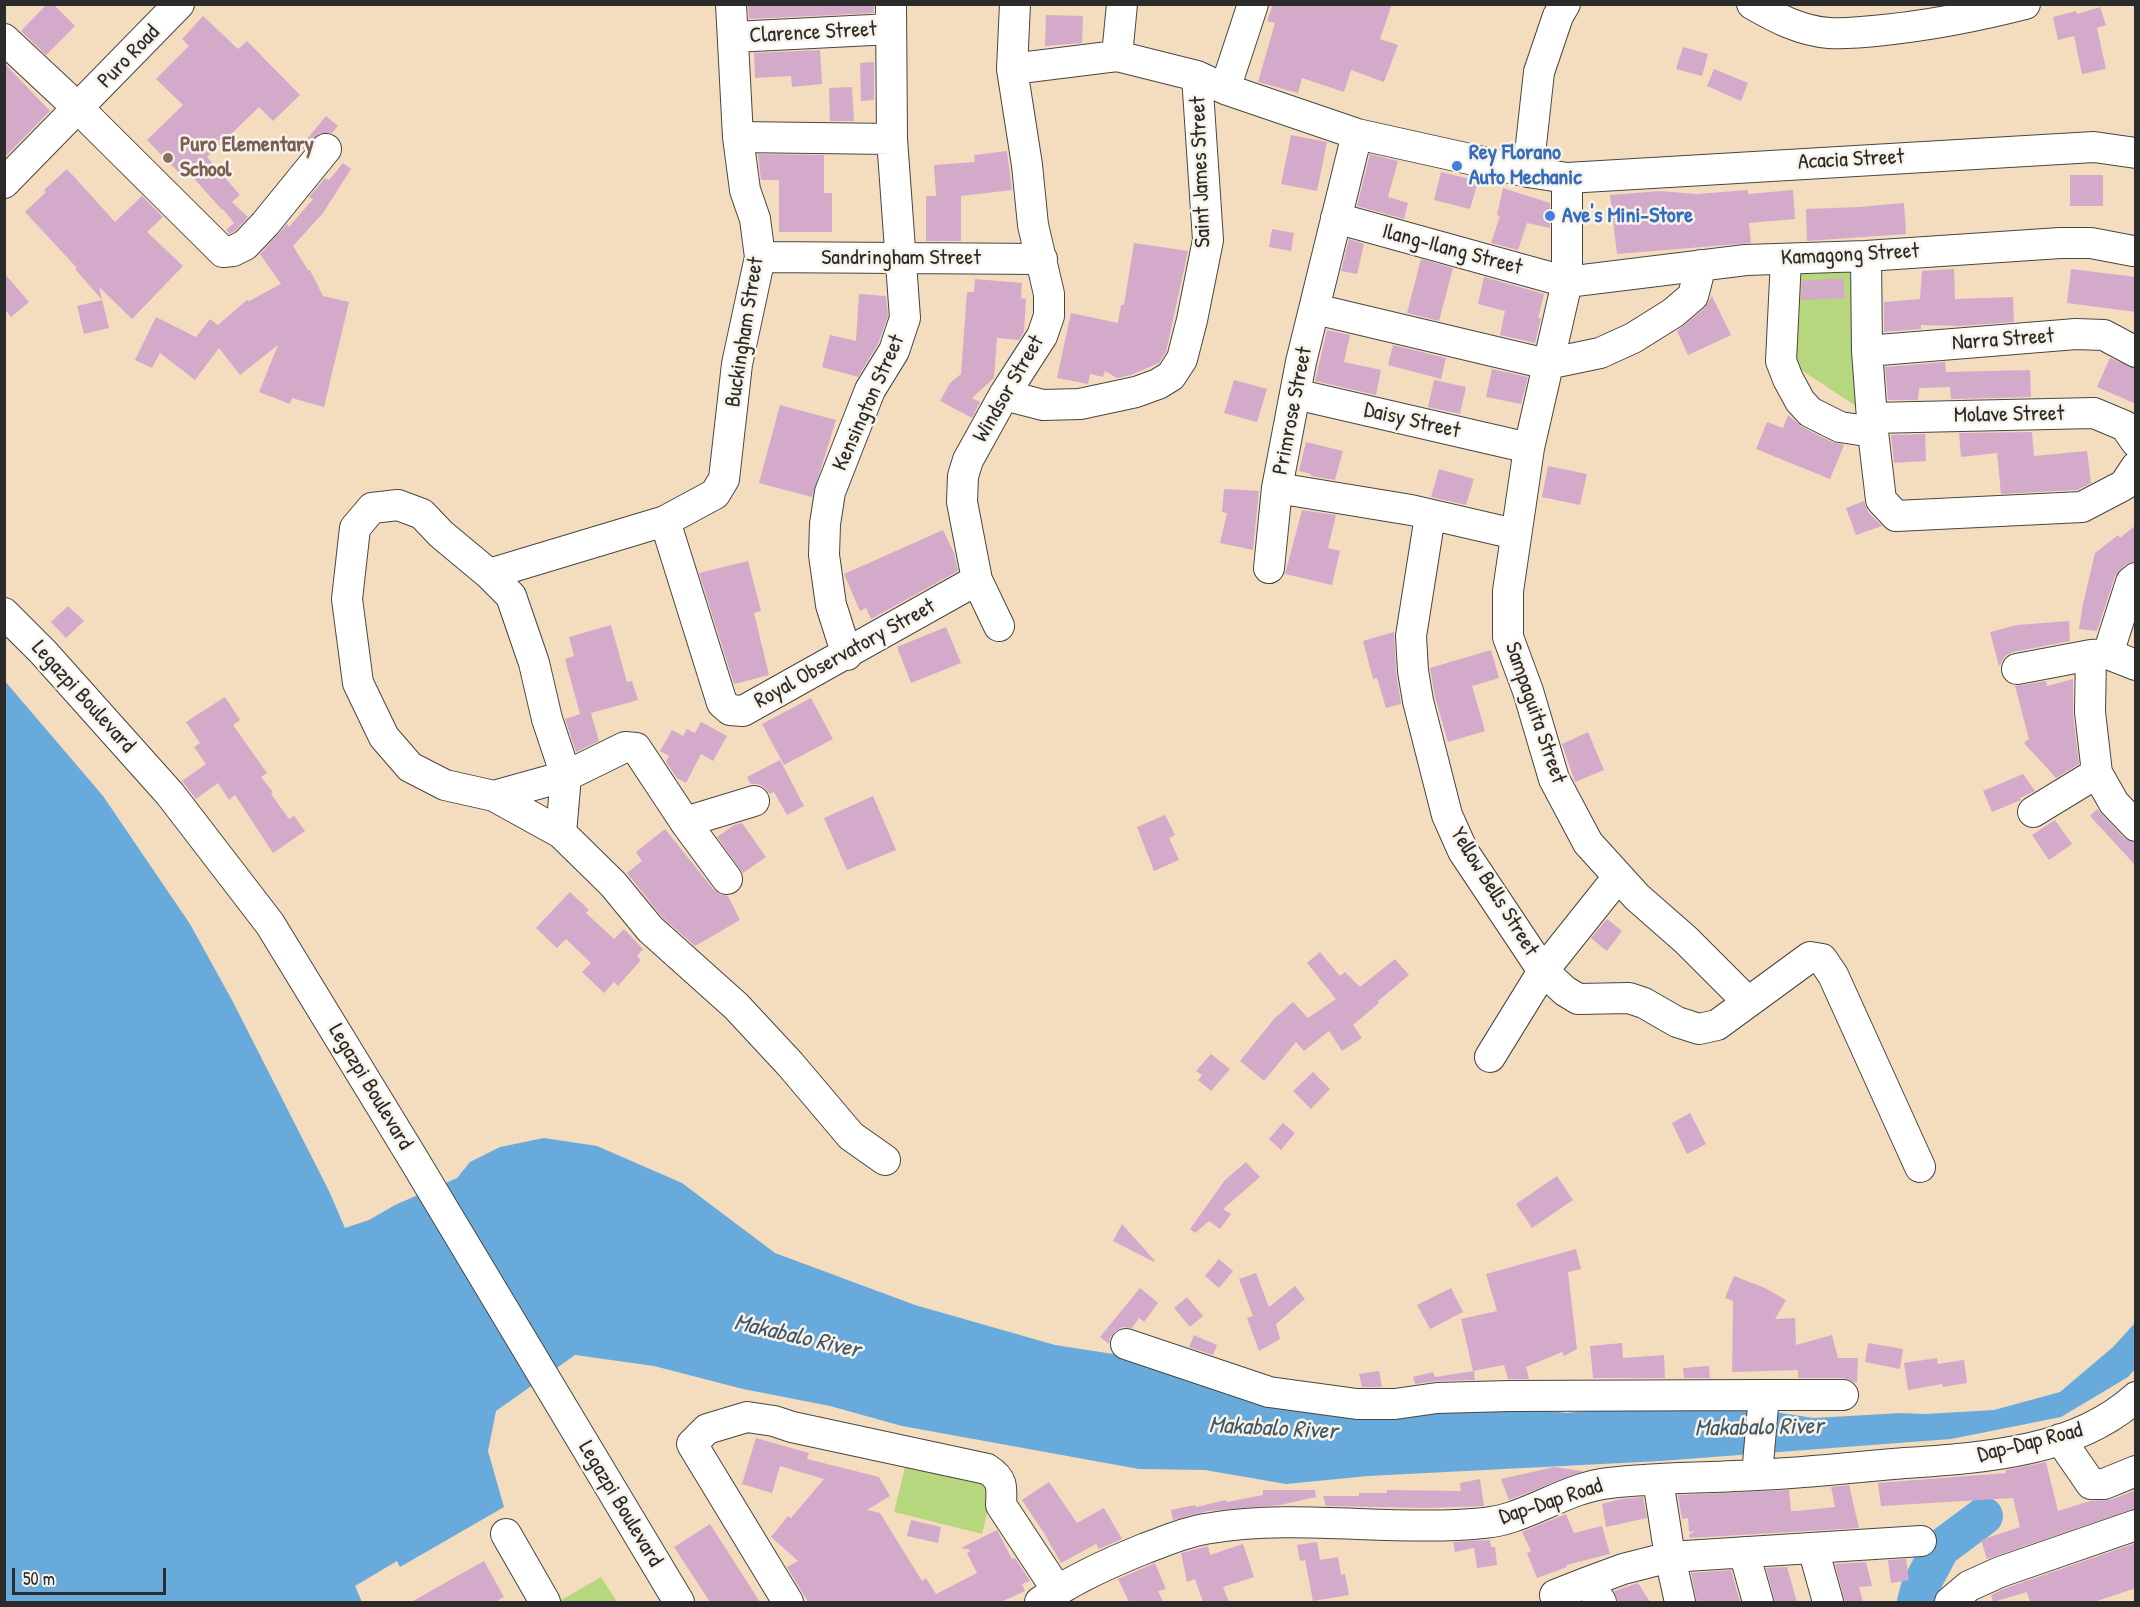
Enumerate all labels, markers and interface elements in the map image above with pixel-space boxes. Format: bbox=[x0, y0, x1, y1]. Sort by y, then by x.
street label: Clarence Street bbox=[749, 16, 877, 50]
street label: Puro Road bbox=[92, 20, 166, 94]
street label: Saint James Street bbox=[1185, 96, 1217, 248]
place label: Puro Elementary School bbox=[180, 132, 314, 184]
place label: Rey Florano Auto Mechanic bbox=[1469, 140, 1582, 192]
street label: Acacia Street bbox=[1797, 144, 1905, 176]
marker: Puro Elementary School bbox=[161, 151, 175, 165]
marker: Rey Florano Auto Mechanic bbox=[1450, 159, 1464, 173]
place label: Ave's Mini-Store bbox=[1562, 203, 1693, 229]
marker: Ave's Mini-Store bbox=[1543, 209, 1557, 223]
street label: Ilang-Ilang Street bbox=[1379, 219, 1525, 281]
street label: Kamagong Street bbox=[1780, 238, 1920, 272]
street label: Sandringham Street bbox=[821, 245, 981, 271]
street label: Buckingham Street bbox=[720, 255, 770, 409]
street label: Narra Street bbox=[1951, 323, 2055, 357]
street label: Kensington Street bbox=[827, 331, 911, 475]
street label: Windsor Street bbox=[968, 331, 1050, 447]
street label: Primrose Street bbox=[1268, 345, 1318, 477]
street label: Daisy Street bbox=[1361, 397, 1463, 445]
street label: Molave Street bbox=[1954, 401, 2064, 429]
street label: Royal Observatory Street bbox=[750, 593, 940, 715]
street label: Legazpi Boulevard bbox=[26, 635, 140, 759]
street label: Sampaguita Street bbox=[1498, 639, 1572, 787]
street label: Yellow Bells Street bbox=[1444, 823, 1544, 961]
street label: Legazpi Boulevard bbox=[322, 1019, 418, 1155]
water label: Makabalo River bbox=[731, 1309, 863, 1365]
water label: Makabalo River bbox=[1208, 1411, 1338, 1447]
water label: Makabalo River bbox=[1694, 1412, 1824, 1444]
street label: Dap-Dap Road bbox=[1975, 1417, 2085, 1469]
street label: Legazpi Boulevard bbox=[572, 1436, 668, 1572]
street label: Dap-Dap Road bbox=[1496, 1473, 1606, 1531]
scale bar bbox=[15, 1556, 170, 1594]
text: 50 m bbox=[23, 1566, 55, 1591]

